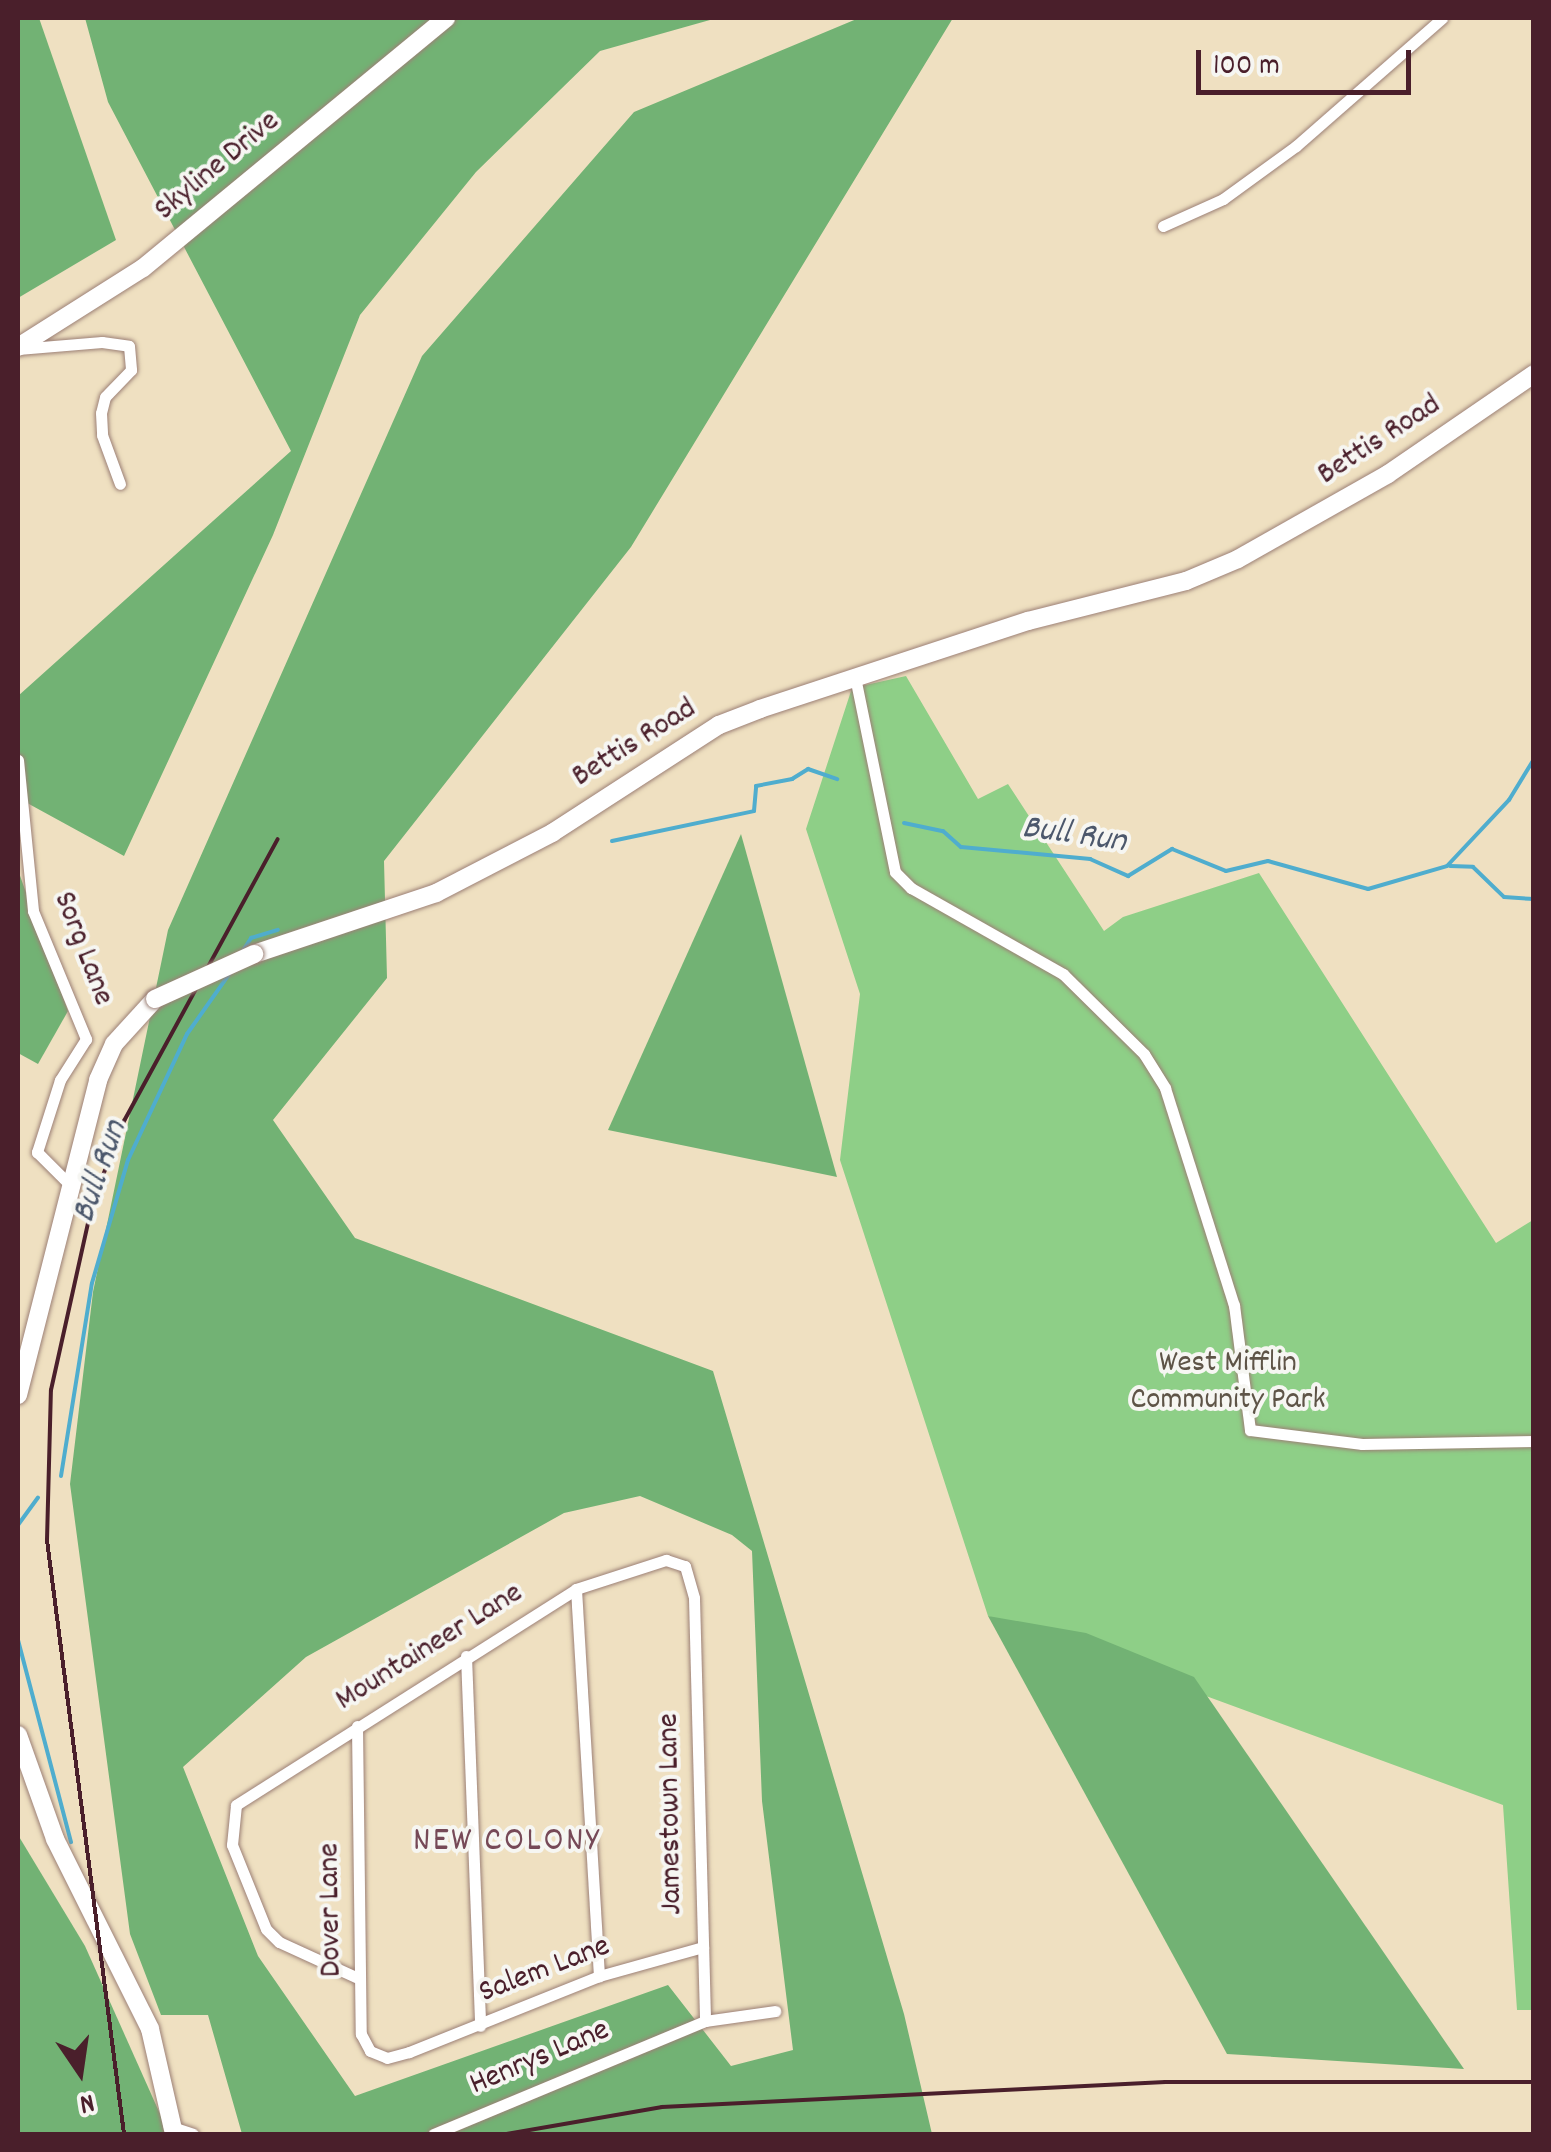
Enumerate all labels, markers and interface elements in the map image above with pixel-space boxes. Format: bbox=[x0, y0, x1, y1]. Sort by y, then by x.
scale bar bbox=[1201, 30, 1416, 92]
text: 100 m bbox=[1213, 46, 1280, 89]
street label: Skyline Drive bbox=[148, 104, 288, 230]
street label: Bettis Road bbox=[1311, 387, 1449, 495]
street label: Bettis Road bbox=[566, 691, 704, 797]
water label: Bull Run bbox=[1019, 808, 1129, 864]
street label: Sorg Lane bbox=[43, 887, 121, 1011]
water label: Bull Run bbox=[64, 1116, 138, 1228]
park label: West Mifflin Community Park bbox=[1130, 1346, 1326, 1421]
street label: Mountaineer Lane bbox=[329, 1575, 531, 1721]
street label: Jamestown Lane bbox=[651, 1713, 693, 1915]
district label: NEW COLONY bbox=[413, 1821, 601, 1863]
street label: Dover Lane bbox=[312, 1843, 352, 1977]
street label: Salem Lane bbox=[474, 1929, 616, 2013]
street label: Henrys Lane bbox=[464, 2012, 616, 2106]
north arrow bbox=[30, 2022, 130, 2122]
text: N bbox=[76, 2080, 98, 2122]

